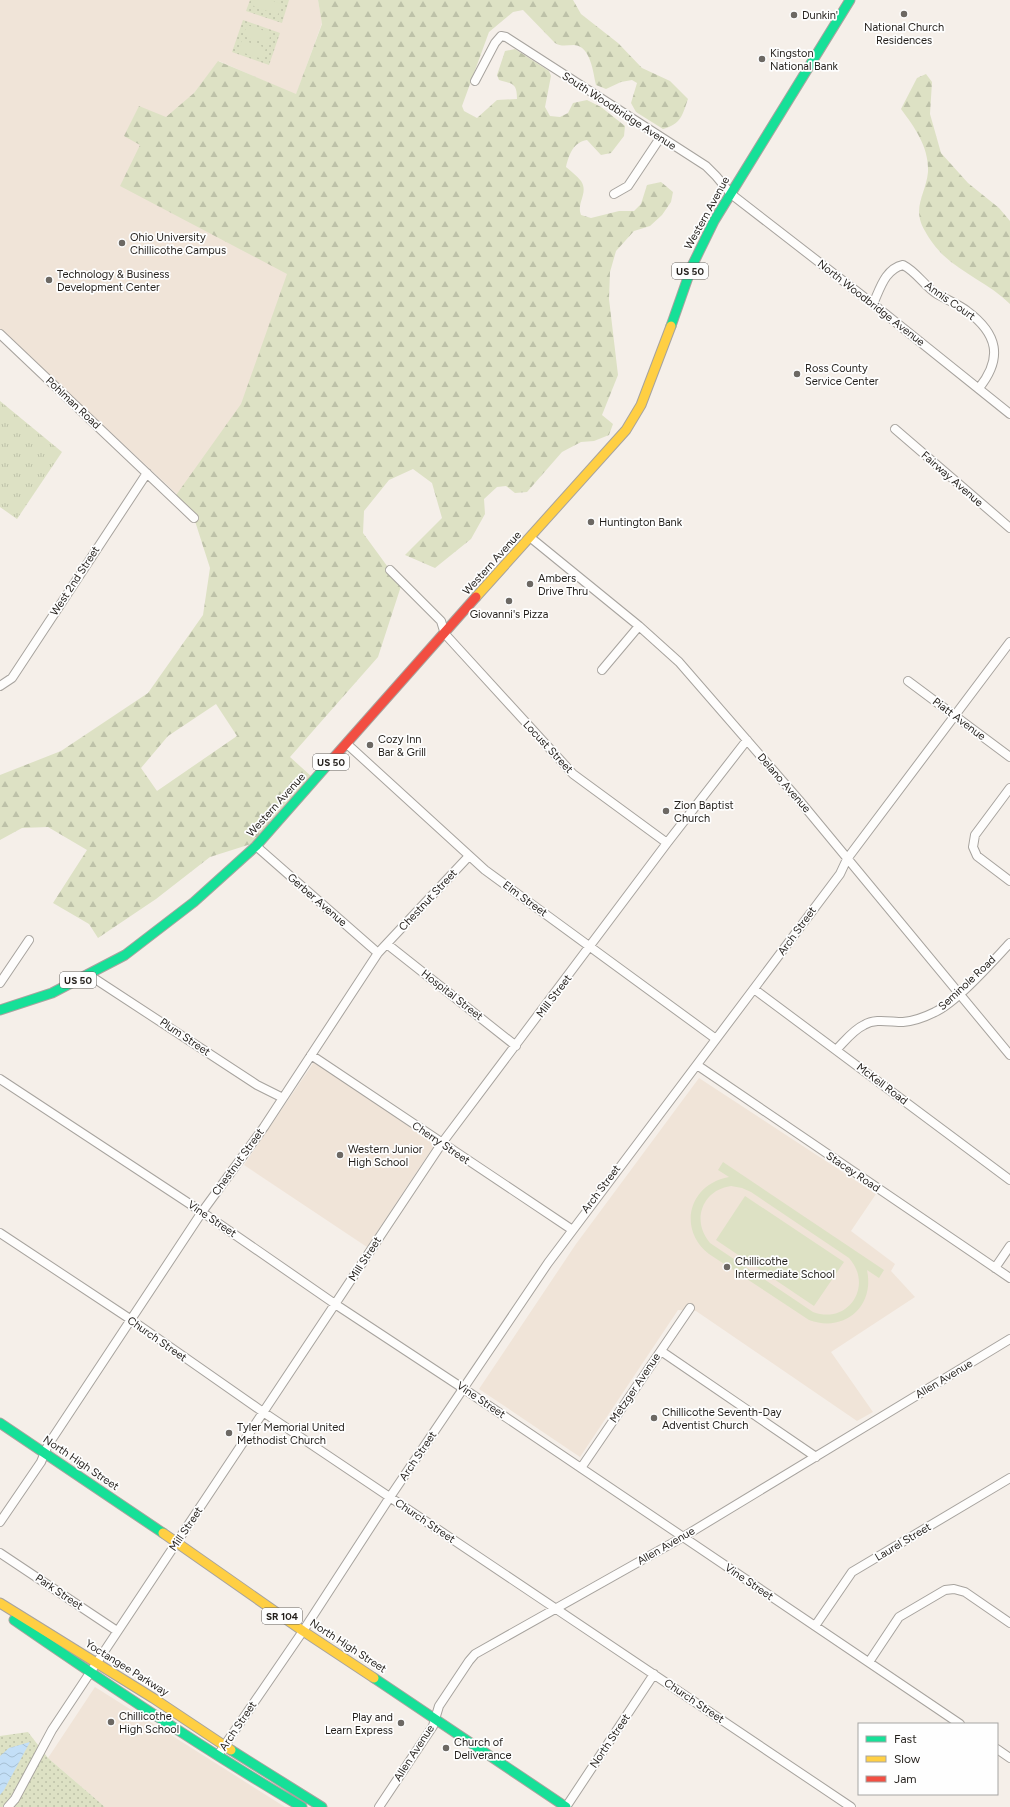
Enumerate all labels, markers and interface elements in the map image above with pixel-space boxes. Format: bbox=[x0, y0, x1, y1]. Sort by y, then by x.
place label: Dunkin' bbox=[802, 9, 838, 22]
marker: National Church Residences bbox=[899, 9, 909, 19]
marker: Dunkin' bbox=[789, 10, 799, 20]
place label: National Church Residences bbox=[864, 21, 944, 47]
place label: Kingston National Bank bbox=[770, 47, 839, 73]
marker: Kingston National Bank bbox=[757, 54, 767, 64]
street label: South Woodbridge Avenue bbox=[560, 69, 678, 153]
street label: Western Avenue bbox=[682, 174, 732, 252]
place label: Ohio University Chillicothe Campus bbox=[130, 231, 226, 257]
marker: Ohio University Chillicothe Campus bbox=[117, 238, 127, 248]
street label: North Woodbridge Avenue bbox=[815, 257, 927, 349]
road number: US 50 bbox=[672, 263, 708, 279]
place label: Technology & Business Development Center bbox=[57, 268, 170, 294]
marker: Technology & Business Development Center bbox=[44, 275, 54, 285]
street label: Annis Court bbox=[922, 279, 978, 323]
place label: Ross County Service Center bbox=[805, 362, 879, 388]
marker: Ross County Service Center bbox=[792, 369, 802, 379]
street label: Pohlman Road bbox=[43, 374, 103, 432]
street label: Fairway Avenue bbox=[918, 449, 986, 509]
place label: Huntington Bank bbox=[599, 516, 683, 529]
marker: Huntington Bank bbox=[586, 517, 596, 527]
street label: Western Avenue bbox=[460, 528, 524, 598]
street label: West 2nd Street bbox=[48, 544, 102, 618]
place label: Ambers Drive Thru bbox=[538, 572, 588, 598]
marker: Ambers Drive Thru bbox=[525, 579, 535, 589]
marker: Giovanni's Pizza bbox=[504, 596, 514, 606]
place label: Giovanni's Pizza bbox=[470, 608, 548, 621]
street label: Piatt Avenue bbox=[930, 695, 988, 743]
street label: Locust Street bbox=[520, 718, 576, 776]
place label: Cozy Inn Bar & Grill bbox=[378, 733, 426, 759]
marker: Cozy Inn Bar & Grill bbox=[365, 740, 375, 750]
street label: Delano Avenue bbox=[755, 751, 813, 815]
road number: US 50 bbox=[313, 754, 349, 770]
street label: Western Avenue bbox=[244, 770, 308, 840]
place label: Zion Baptist Church bbox=[674, 799, 734, 825]
marker: Zion Baptist Church bbox=[661, 806, 671, 816]
street label: Chestnut Street bbox=[396, 867, 460, 933]
street label: Gerber Avenue bbox=[285, 871, 349, 929]
street label: Elm Street bbox=[500, 879, 550, 919]
street label: Arch Street bbox=[775, 904, 819, 958]
street label: Seminole Road bbox=[936, 953, 998, 1013]
street label: Hospital Street bbox=[419, 967, 485, 1023]
road number: US 50 bbox=[60, 972, 96, 988]
street label: Mill Street bbox=[534, 972, 574, 1020]
street label: Plum Street bbox=[157, 1015, 213, 1059]
street label: McKell Road bbox=[854, 1061, 910, 1107]
street label: Cherry Street bbox=[410, 1119, 472, 1167]
street label: Chestnut Street bbox=[209, 1126, 267, 1198]
place label: Western Junior High School bbox=[348, 1143, 423, 1169]
street label: Stacey Road bbox=[824, 1149, 882, 1195]
marker: Western Junior High School bbox=[335, 1150, 345, 1160]
street label: Arch Street bbox=[579, 1162, 623, 1216]
street label: Vine Street bbox=[185, 1198, 239, 1240]
street label: Mill Street bbox=[346, 1234, 384, 1284]
place label: Chillicothe Intermediate School bbox=[735, 1255, 835, 1281]
marker: Chillicothe Intermediate School bbox=[722, 1262, 732, 1272]
street label: Church Street bbox=[125, 1314, 189, 1364]
street label: Metzger Avenue bbox=[607, 1351, 663, 1425]
street label: Allen Avenue bbox=[913, 1357, 975, 1401]
street label: Vine Street bbox=[454, 1379, 508, 1421]
place label: Chillicothe Seventh-Day Adventist Church bbox=[662, 1406, 782, 1432]
marker: Chillicothe Seventh-Day Adventist Church bbox=[649, 1413, 659, 1423]
place label: Tyler Memorial United Methodist Church bbox=[237, 1421, 345, 1447]
marker: Tyler Memorial United Methodist Church bbox=[224, 1428, 234, 1438]
street label: Arch Street bbox=[397, 1429, 439, 1483]
street label: North High Street bbox=[41, 1433, 121, 1493]
street label: Church Street bbox=[393, 1496, 457, 1546]
street label: Mill Street bbox=[167, 1505, 205, 1553]
street label: Laurel Street bbox=[873, 1520, 933, 1564]
street label: Allen Avenue bbox=[635, 1524, 697, 1568]
street label: Vine Street bbox=[722, 1561, 776, 1603]
street label: Park Street bbox=[33, 1571, 85, 1613]
road number: SR 104 bbox=[262, 1608, 302, 1624]
street label: North High Street bbox=[307, 1616, 389, 1676]
street label: Yoctangee Parkway bbox=[83, 1637, 171, 1699]
street label: Church Street bbox=[662, 1676, 726, 1726]
street label: Arch Street bbox=[217, 1699, 259, 1753]
place label: Chillicothe High School bbox=[119, 1710, 179, 1736]
place label: Play and Learn Express bbox=[325, 1711, 393, 1737]
street label: North Street bbox=[587, 1711, 633, 1771]
marker: Chillicothe High School bbox=[106, 1717, 116, 1727]
marker: Play and Learn Express bbox=[396, 1718, 406, 1728]
street label: Allen Avenue bbox=[391, 1722, 437, 1784]
legend bbox=[858, 1723, 998, 1795]
text: Fast bbox=[894, 1732, 917, 1746]
place label: Church of Deliverance bbox=[454, 1736, 512, 1762]
marker: Church of Deliverance bbox=[441, 1743, 451, 1753]
text: Slow bbox=[894, 1752, 921, 1766]
text: Jam bbox=[894, 1772, 917, 1786]

